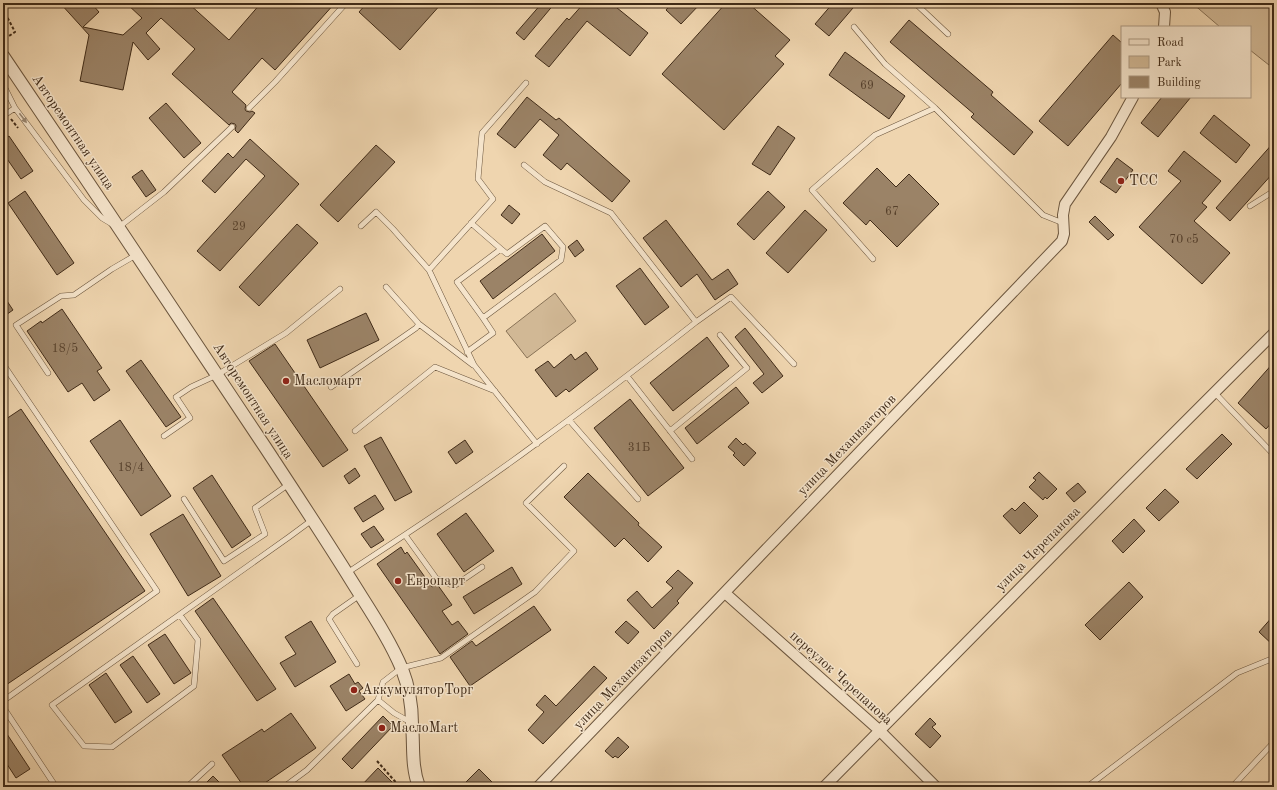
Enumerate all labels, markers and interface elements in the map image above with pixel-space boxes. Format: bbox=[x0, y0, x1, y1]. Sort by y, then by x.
legend bbox=[1121, 26, 1251, 98]
text: Road bbox=[1157, 37, 1184, 49]
text: Park bbox=[1157, 57, 1182, 69]
street label: Авторемонтная улица bbox=[29, 72, 117, 192]
text: Building bbox=[1157, 77, 1201, 89]
house number: 69 bbox=[860, 80, 874, 92]
one-way arrow bbox=[19, 112, 27, 123]
place label: ТСС bbox=[1129, 174, 1158, 188]
marker: ТСС bbox=[1116, 176, 1126, 186]
house number: 67 bbox=[885, 206, 899, 218]
house number: 29 bbox=[232, 221, 246, 233]
house number: 70 с5 bbox=[1169, 233, 1199, 246]
street label: Авторемонтная улица bbox=[210, 340, 296, 462]
house number: 18/5 bbox=[52, 342, 78, 355]
place label: Масломарт bbox=[294, 374, 362, 388]
marker: Масломарт bbox=[281, 376, 291, 386]
street label: улица Механизаторов bbox=[795, 391, 899, 498]
house number: 31Б bbox=[628, 442, 650, 454]
house number: 18/4 bbox=[118, 462, 144, 474]
street label: улица Черепанова bbox=[993, 504, 1083, 594]
place label: Европарт bbox=[406, 574, 465, 588]
marker: Европарт bbox=[393, 576, 403, 586]
street label: улица Механизаторов bbox=[571, 625, 675, 732]
street label: переулок Черепанова bbox=[787, 628, 895, 728]
place label: АккумуляторТорг bbox=[362, 683, 473, 697]
marker: АккумуляторТорг bbox=[349, 685, 359, 695]
place label: МаслоMart bbox=[390, 721, 458, 735]
marker: МаслоMart bbox=[377, 723, 387, 733]

